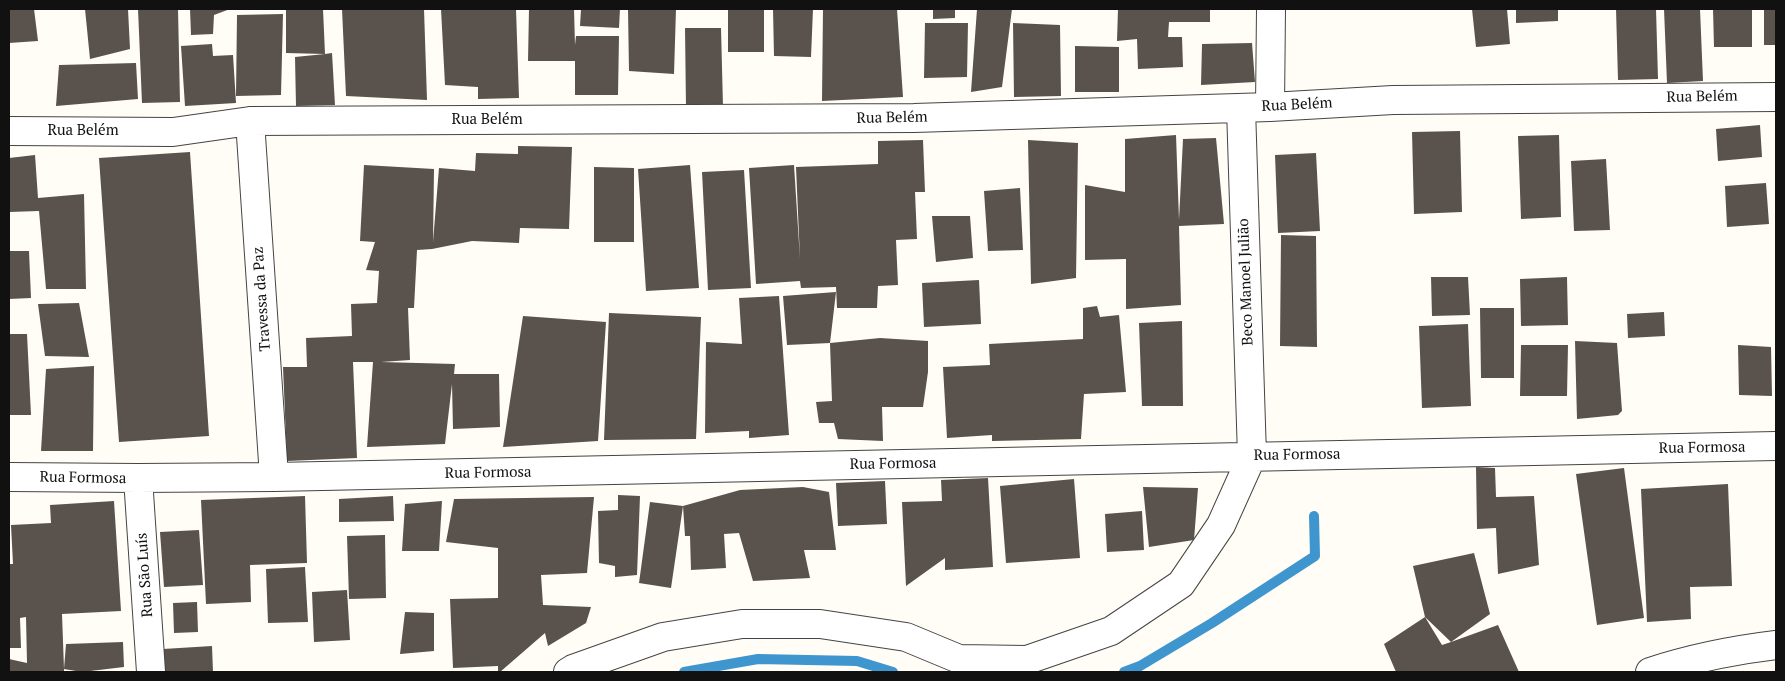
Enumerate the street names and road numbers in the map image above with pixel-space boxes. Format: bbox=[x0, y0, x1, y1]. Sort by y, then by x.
street label: Rua Belém bbox=[1666, 87, 1738, 107]
street label: Rua Belém bbox=[1261, 94, 1333, 116]
street label: Rua Belém bbox=[856, 108, 928, 128]
street label: Rua Belém bbox=[451, 111, 523, 129]
street label: Rua Belém bbox=[47, 122, 119, 140]
street label: Beco Manoel Julião bbox=[1235, 218, 1257, 346]
street label: Travessa da Paz bbox=[249, 246, 275, 352]
street label: Rua Formosa bbox=[1658, 438, 1746, 458]
street label: Rua Formosa bbox=[1253, 445, 1341, 465]
street label: Rua Formosa bbox=[849, 454, 937, 474]
street label: Rua Formosa bbox=[444, 463, 532, 483]
street label: Rua Formosa bbox=[39, 468, 127, 488]
street label: Rua São Luís bbox=[133, 532, 157, 618]

